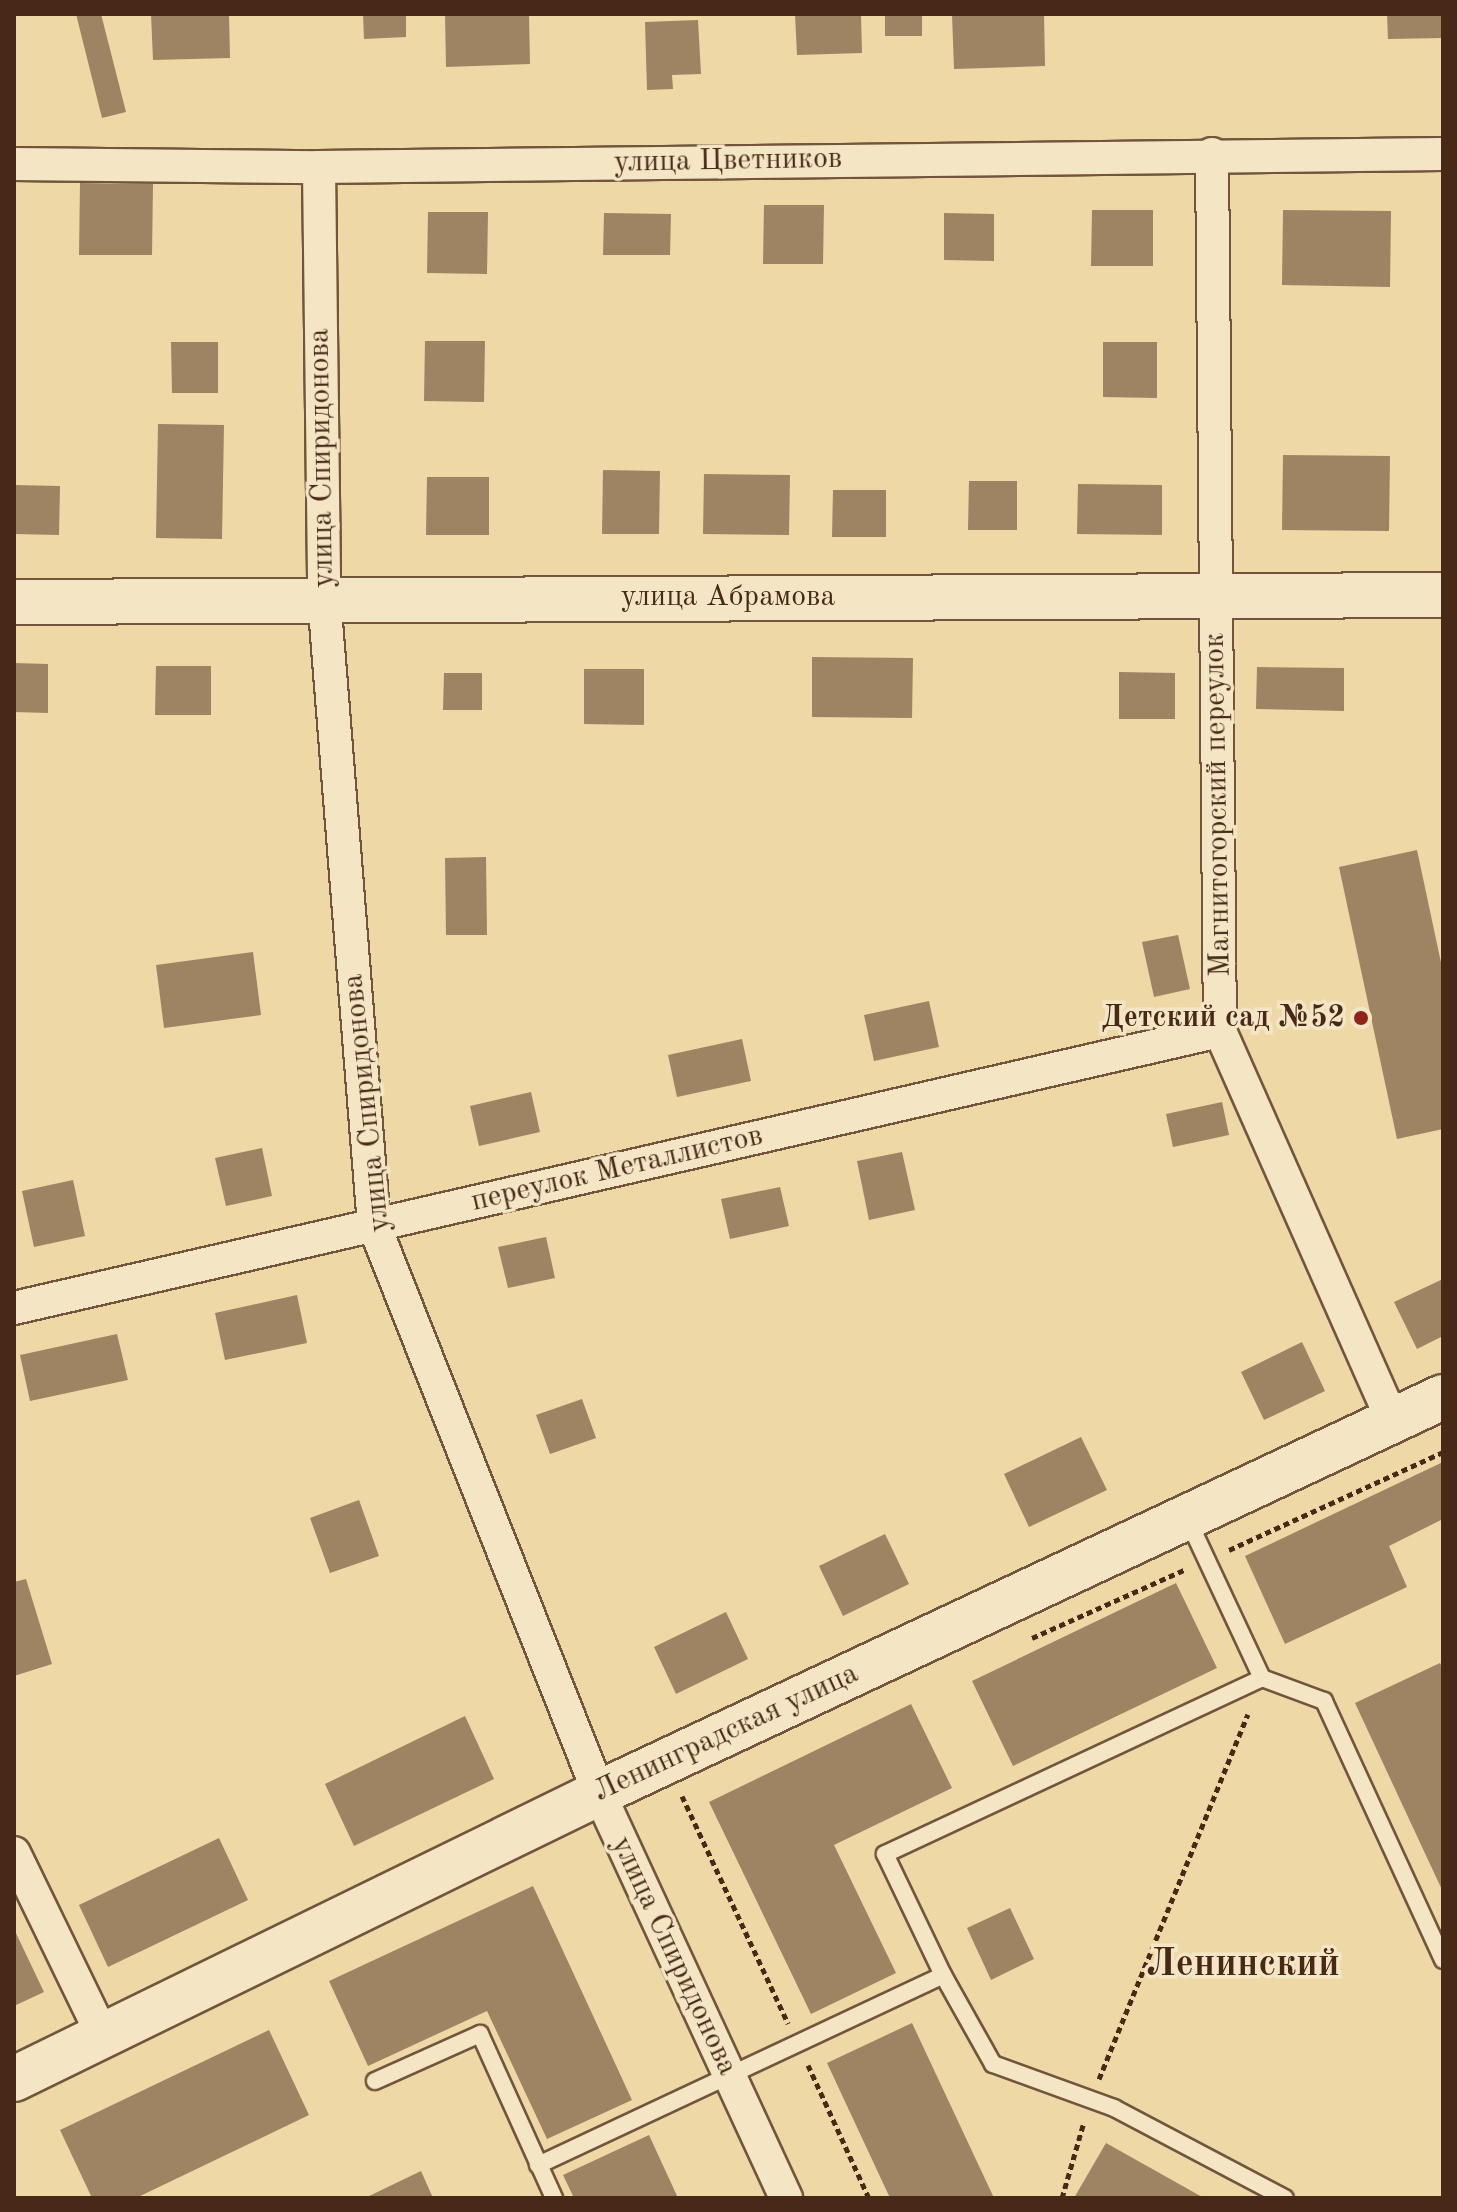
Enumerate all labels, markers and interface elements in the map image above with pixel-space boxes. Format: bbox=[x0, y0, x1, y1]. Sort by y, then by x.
street label: улица Цветников bbox=[613, 141, 843, 181]
street label: улица Спиридонова bbox=[302, 328, 342, 588]
street label: улица Абрамова bbox=[621, 579, 835, 615]
street label: Магнитогорский переулок bbox=[1197, 633, 1239, 977]
street label: улица Спиридонова bbox=[336, 972, 398, 1234]
place label: Детский сад №52 bbox=[1102, 1000, 1345, 1036]
marker: Детский сад №52 bbox=[1352, 1009, 1370, 1027]
street label: переулок Металлистов bbox=[468, 1118, 766, 1220]
street label: Ленинградская улица bbox=[588, 1656, 864, 1810]
street label: улица Спиридонова bbox=[603, 1831, 745, 2081]
district label: Ленинский bbox=[1146, 1943, 1340, 1989]

